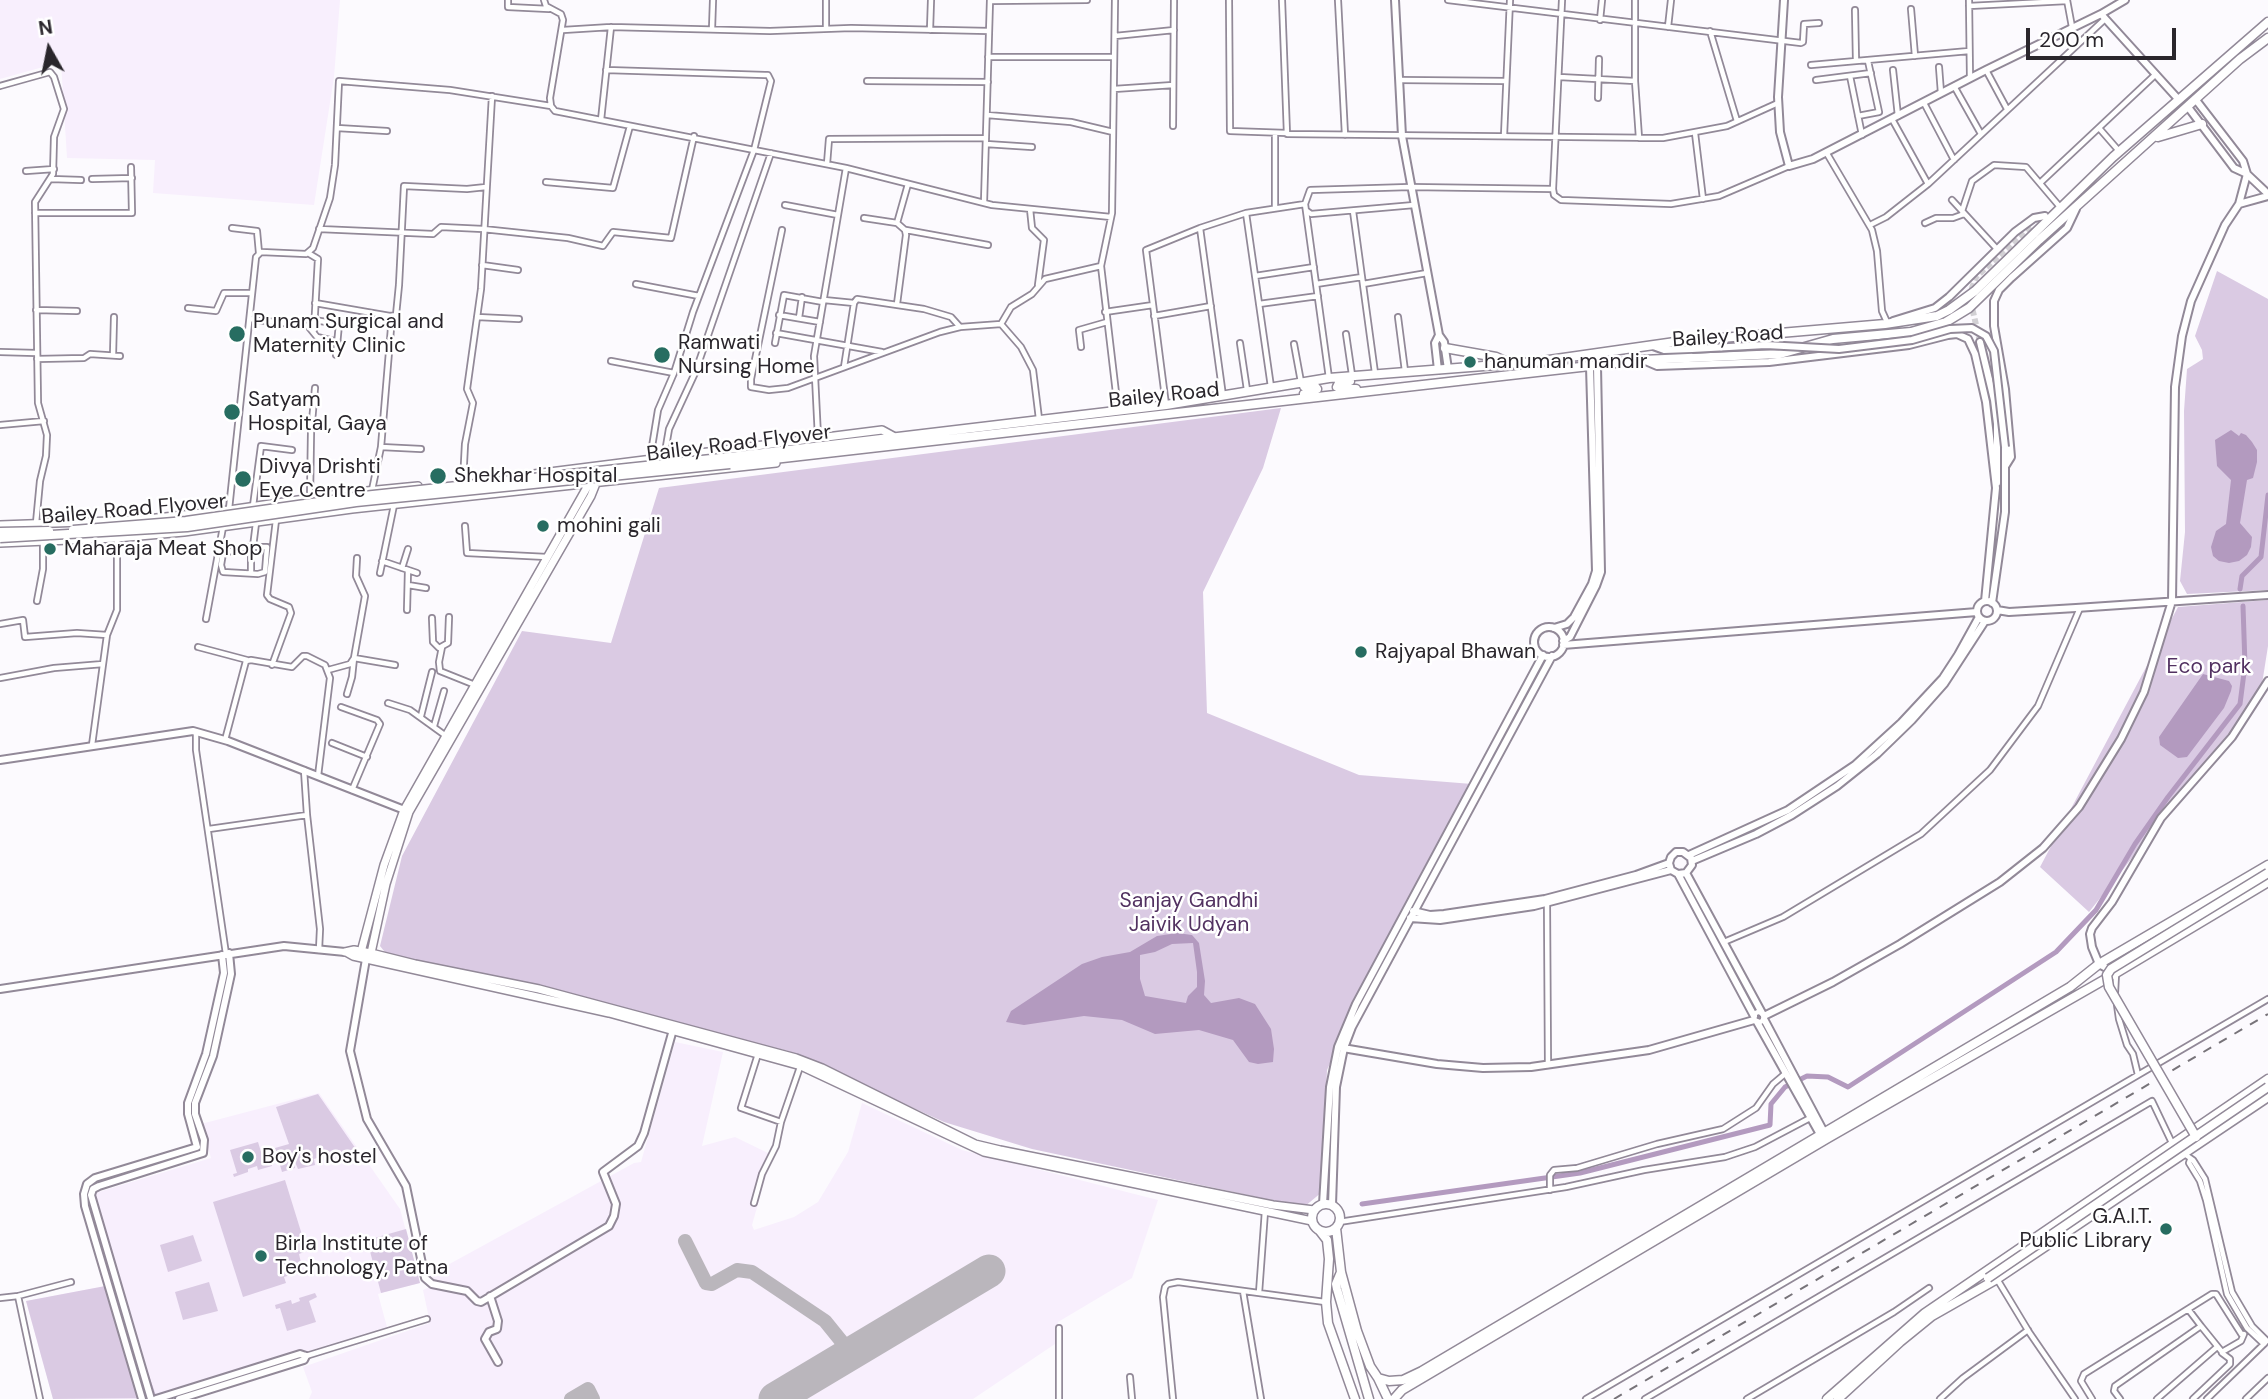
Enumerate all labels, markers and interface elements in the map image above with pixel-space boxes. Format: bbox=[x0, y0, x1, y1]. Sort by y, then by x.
north arrow bbox=[14, 14, 84, 84]
text: N bbox=[37, 14, 54, 41]
scale bar bbox=[2030, 14, 2180, 58]
text: 200 m bbox=[2039, 26, 2104, 54]
place label: Punam Surgical and Maternity Clinic bbox=[253, 309, 444, 359]
street label: Bailey Road bbox=[1672, 321, 1784, 353]
marker: Punam Surgical and Maternity Clinic bbox=[227, 324, 247, 344]
place label: Ramwati Nursing Home bbox=[678, 330, 815, 380]
marker: Ramwati Nursing Home bbox=[652, 345, 672, 365]
place label: hanuman mandir bbox=[1484, 349, 1648, 375]
marker: hanuman mandir bbox=[1462, 354, 1478, 370]
street label: Bailey Road bbox=[1107, 378, 1221, 414]
place label: Satyam Hospital, Gaya bbox=[248, 387, 387, 437]
marker: Satyam Hospital, Gaya bbox=[222, 402, 242, 422]
street label: Bailey Road Flyover bbox=[645, 420, 833, 468]
place label: Divya Drishti Eye Centre bbox=[259, 454, 381, 504]
place label: Shekhar Hospital bbox=[454, 463, 617, 489]
marker: Shekhar Hospital bbox=[428, 466, 448, 486]
marker: Divya Drishti Eye Centre bbox=[233, 469, 253, 489]
street label: Bailey Road Flyover bbox=[40, 489, 228, 531]
place label: mohini gali bbox=[557, 513, 661, 539]
marker: mohini gali bbox=[535, 518, 551, 534]
place label: Maharaja Meat Shop bbox=[64, 536, 262, 562]
marker: Maharaja Meat Shop bbox=[42, 541, 58, 557]
place label: Rajyapal Bhawan bbox=[1375, 639, 1536, 665]
marker: Rajyapal Bhawan bbox=[1353, 644, 1369, 660]
park label: Eco park bbox=[2167, 654, 2251, 680]
park label: Sanjay Gandhi Jaivik Udyan bbox=[1120, 888, 1258, 938]
place label: Boy's hostel bbox=[262, 1144, 377, 1170]
marker: Boy's hostel bbox=[240, 1149, 256, 1165]
place label: G.A.I.T. Public Library bbox=[2019, 1204, 2152, 1254]
marker: G.A.I.T. Public Library bbox=[2158, 1221, 2174, 1237]
place label: Birla Institute of Technology, Patna bbox=[275, 1231, 448, 1281]
marker: Birla Institute of Technology, Patna bbox=[253, 1248, 269, 1264]

